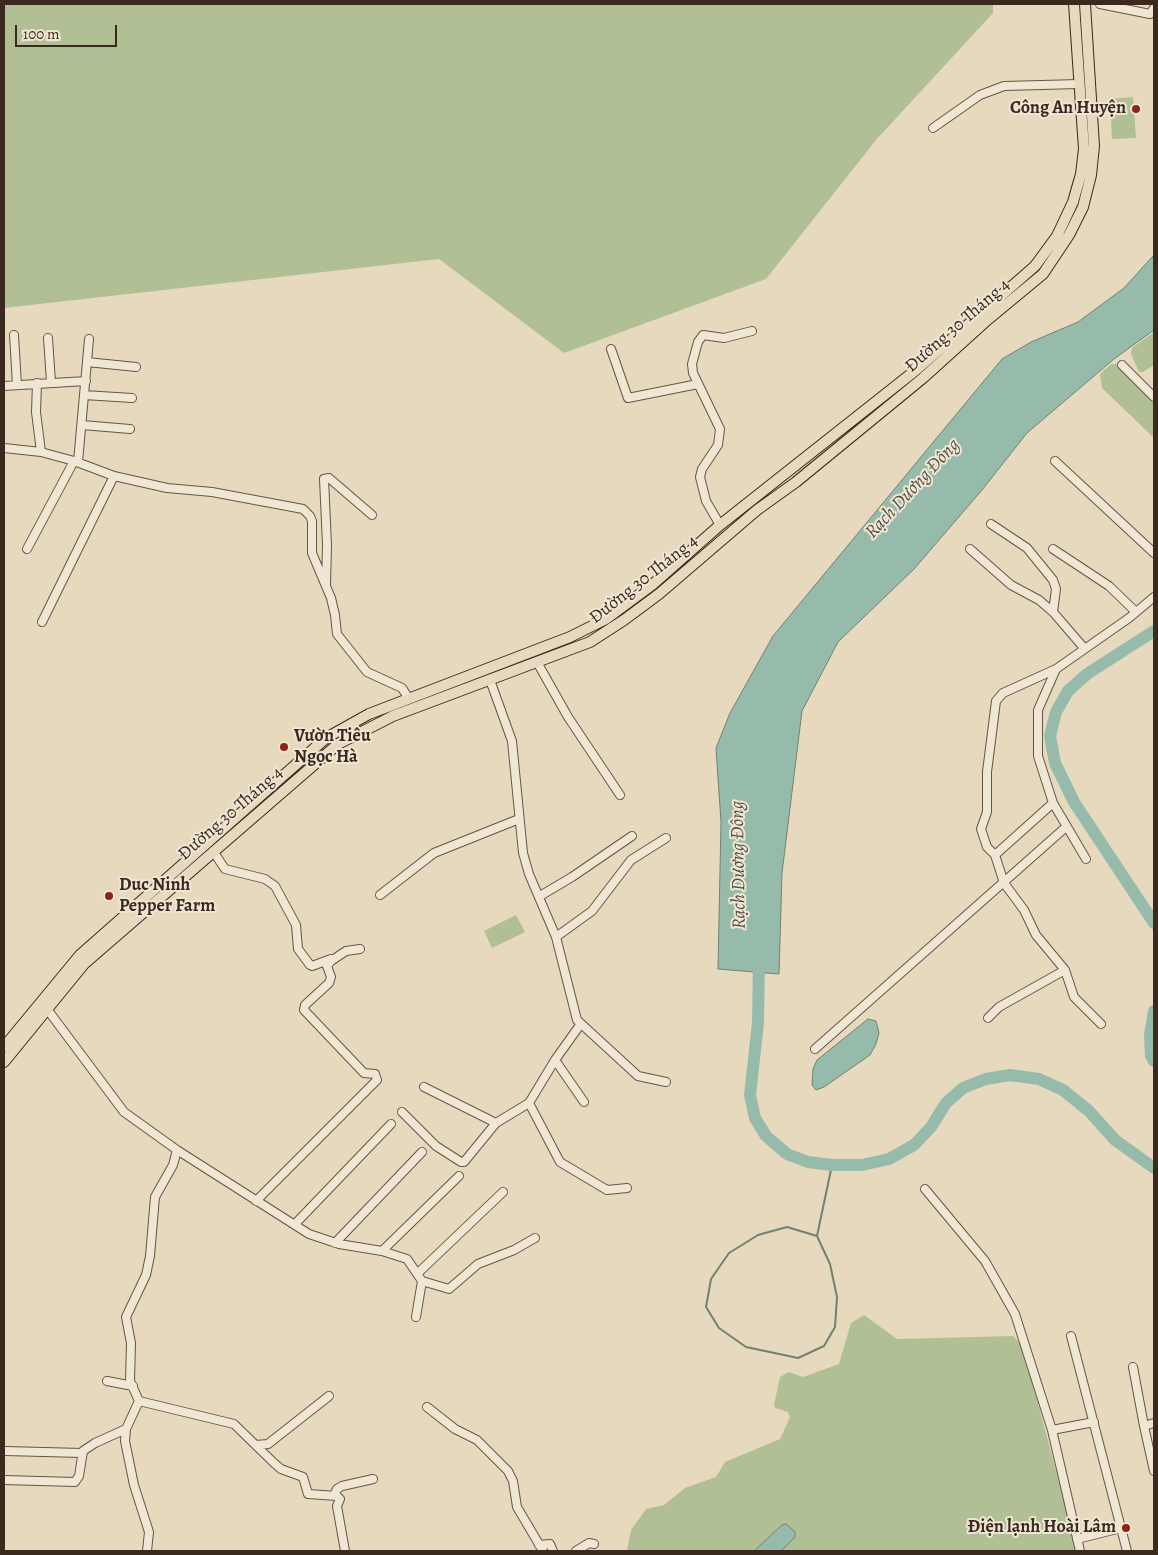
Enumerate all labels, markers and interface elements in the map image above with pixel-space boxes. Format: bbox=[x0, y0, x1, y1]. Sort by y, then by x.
scale bar bbox=[18, 15, 120, 47]
text: 100 m bbox=[23, 24, 60, 44]
place label: Công An Huyện bbox=[1010, 98, 1126, 120]
marker: Công An Huyện bbox=[1130, 103, 1142, 115]
street label: Đường 30 Tháng 4 bbox=[901, 275, 1015, 377]
water label: Rạch Dương Đông bbox=[861, 434, 965, 544]
street label: Đường 30 Tháng 4 bbox=[585, 531, 703, 629]
place label: Vườn Tiêu Ngọc Hà bbox=[294, 726, 371, 769]
marker: Vườn Tiêu Ngọc Hà bbox=[278, 741, 290, 753]
street label: Đường 30 Tháng 4 bbox=[174, 763, 288, 865]
water label: Rạch Dương Đông bbox=[726, 801, 752, 929]
place label: Duc Ninh Pepper Farm bbox=[119, 875, 215, 918]
marker: Duc Ninh Pepper Farm bbox=[103, 890, 115, 902]
place label: Điện lạnh Hoài Lâm bbox=[967, 1517, 1116, 1539]
marker: Điện lạnh Hoài Lâm bbox=[1120, 1522, 1132, 1534]

